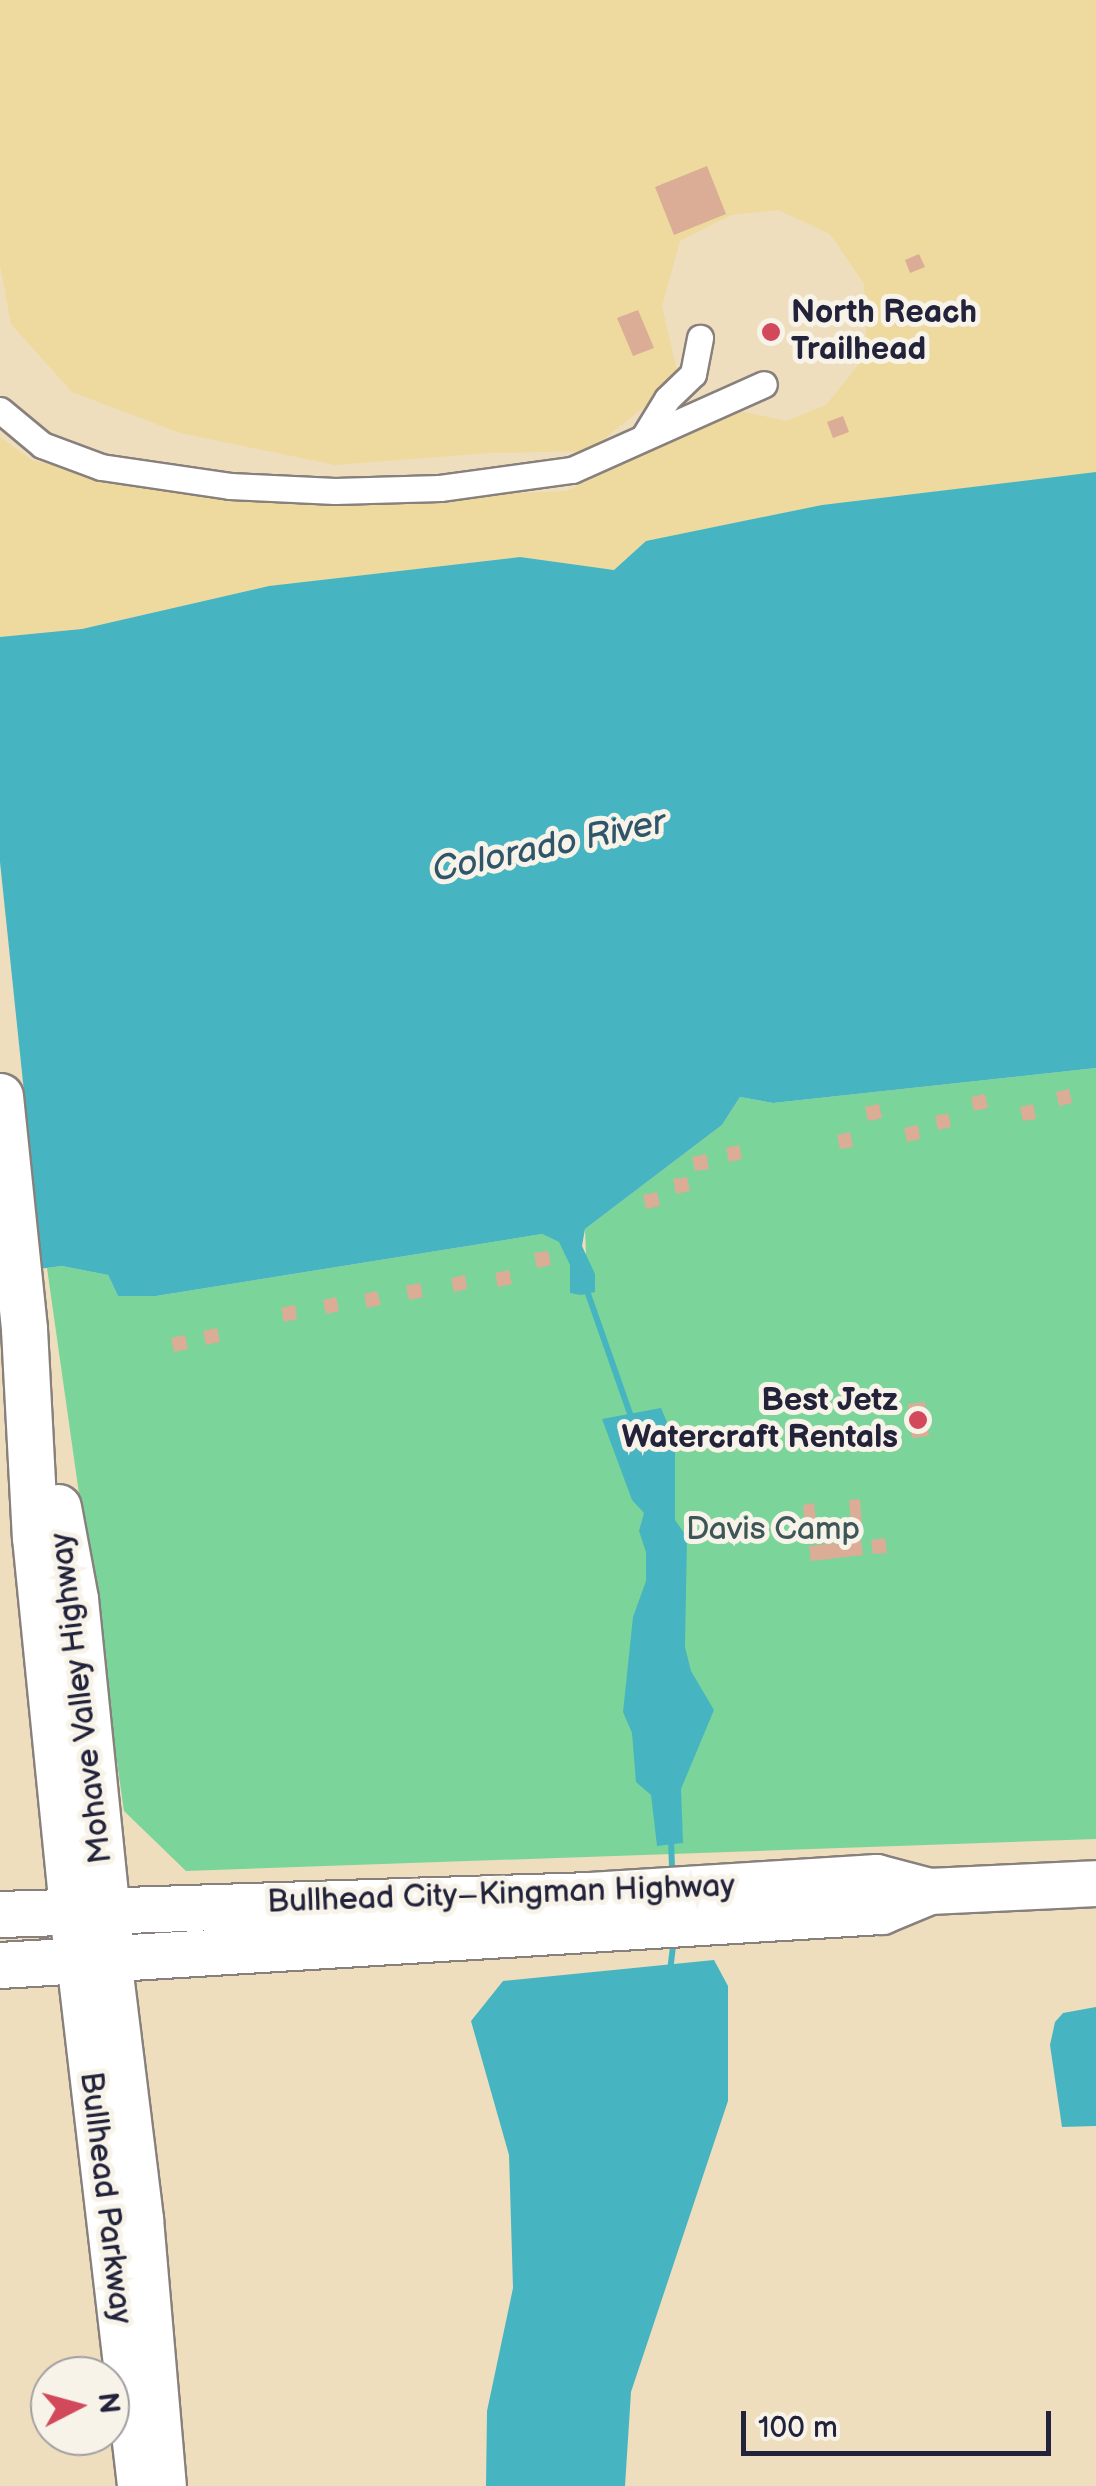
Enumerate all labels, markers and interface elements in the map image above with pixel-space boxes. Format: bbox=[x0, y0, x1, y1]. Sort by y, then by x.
place label: North Reach Trailhead bbox=[791, 295, 977, 370]
marker: North Reach Trailhead bbox=[760, 321, 782, 343]
water label: Colorado River bbox=[429, 802, 669, 892]
place label: Best Jetz Watercraft Rentals bbox=[621, 1383, 898, 1458]
marker: Best Jetz Watercraft Rentals bbox=[907, 1409, 929, 1431]
park label: Davis Camp bbox=[686, 1511, 860, 1549]
street label: Mohave Valley Highway bbox=[42, 1529, 122, 1867]
street label: Bullhead City–Kingman Highway bbox=[267, 1868, 735, 1922]
street label: Bullhead Parkway bbox=[70, 2070, 140, 2326]
north arrow bbox=[30, 2356, 130, 2456]
text: N bbox=[91, 2391, 126, 2415]
scale bar bbox=[746, 2391, 1056, 2453]
text: 100 m bbox=[758, 2410, 838, 2446]

